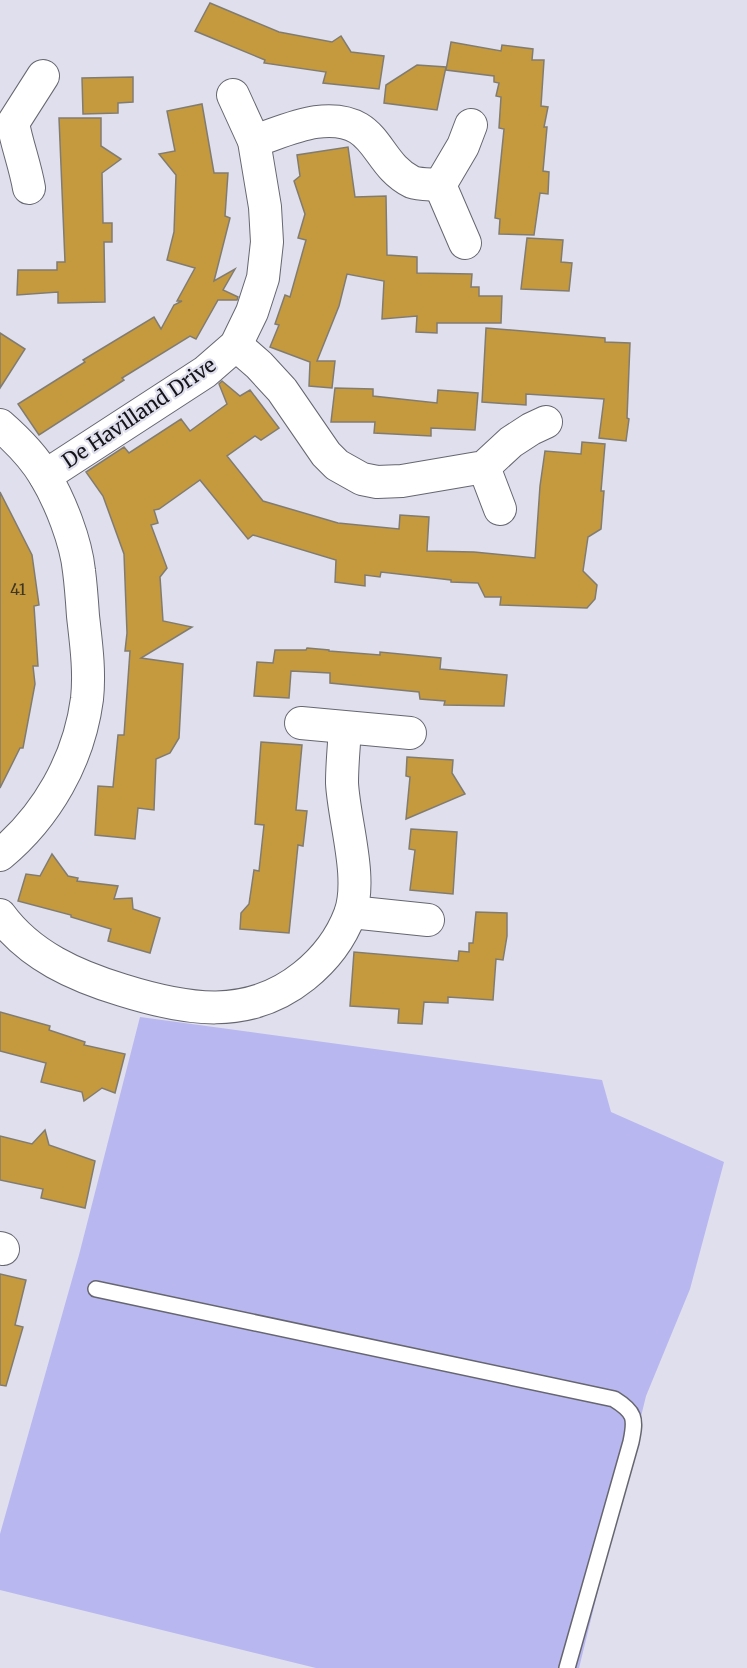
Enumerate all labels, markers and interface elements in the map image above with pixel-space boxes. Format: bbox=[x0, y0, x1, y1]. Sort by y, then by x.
street label: De Havilland Drive bbox=[57, 352, 220, 473]
house number: 41 bbox=[10, 579, 26, 599]

